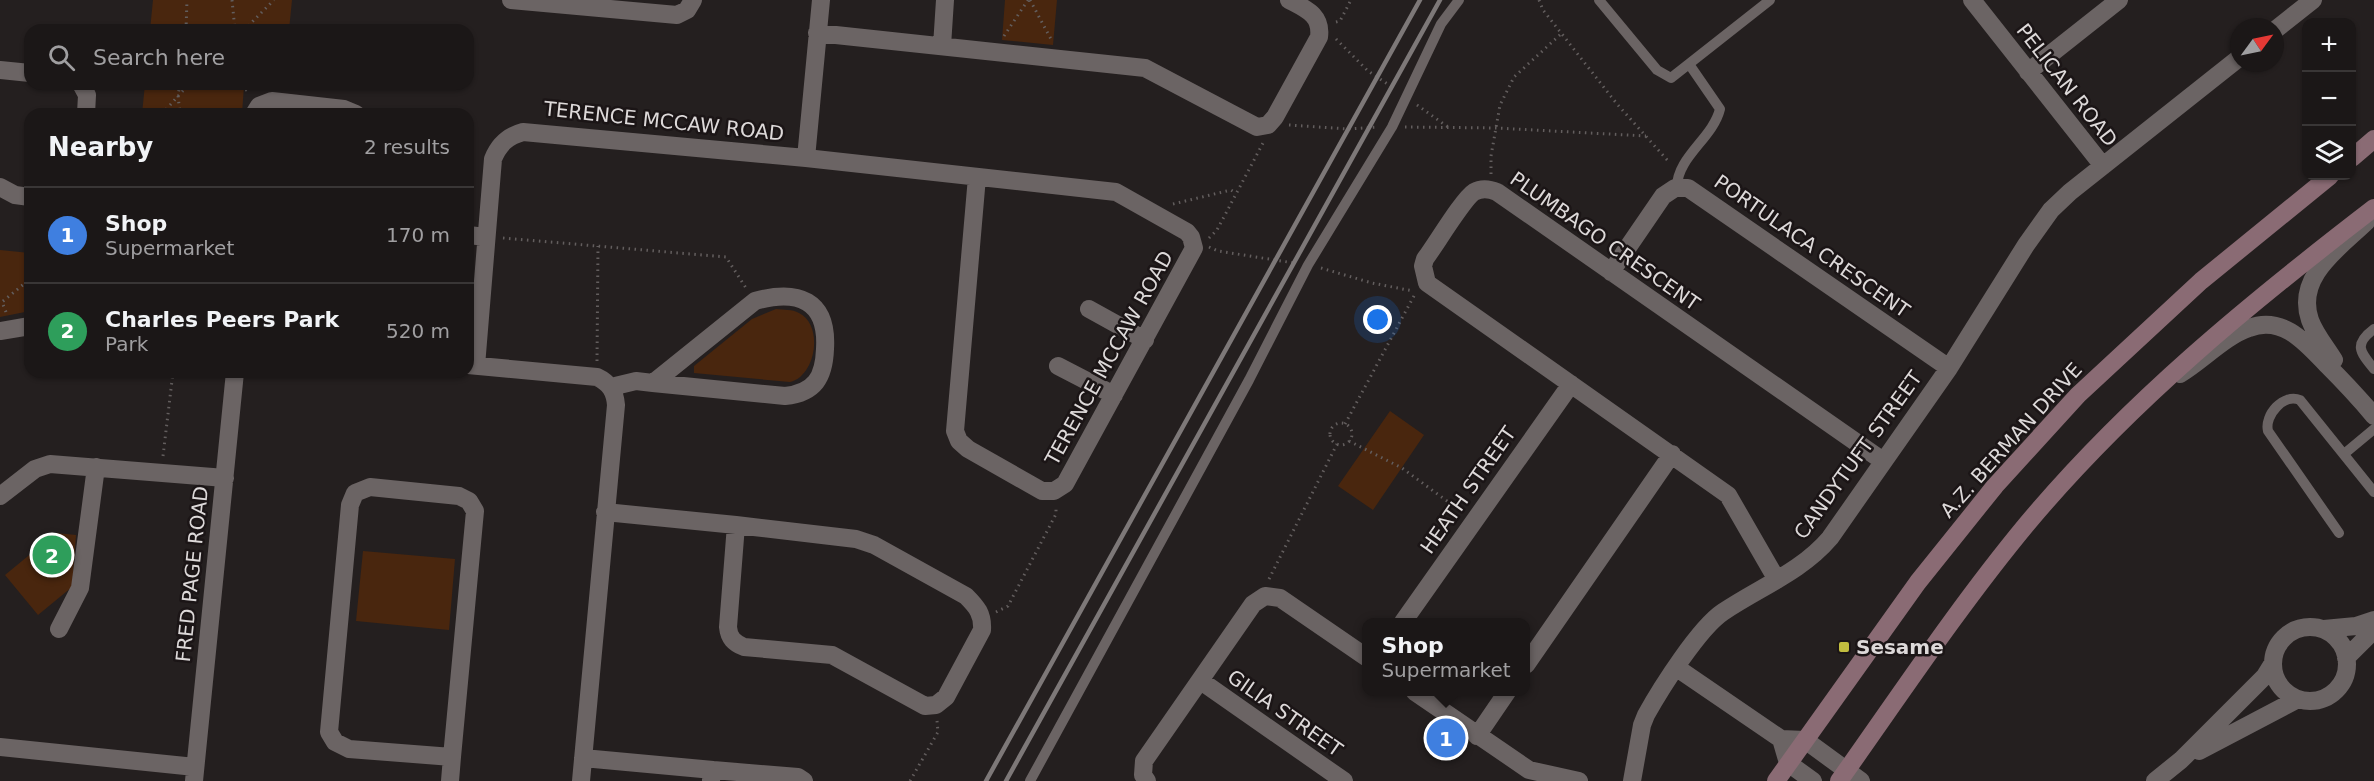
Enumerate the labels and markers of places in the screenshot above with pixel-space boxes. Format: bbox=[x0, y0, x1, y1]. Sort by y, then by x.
pin: 2 bbox=[32, 532, 72, 578]
place label: Sesame bbox=[1856, 635, 1944, 659]
marker: Sesame bbox=[1837, 640, 1851, 654]
pin: 1 bbox=[1426, 716, 1466, 760]

